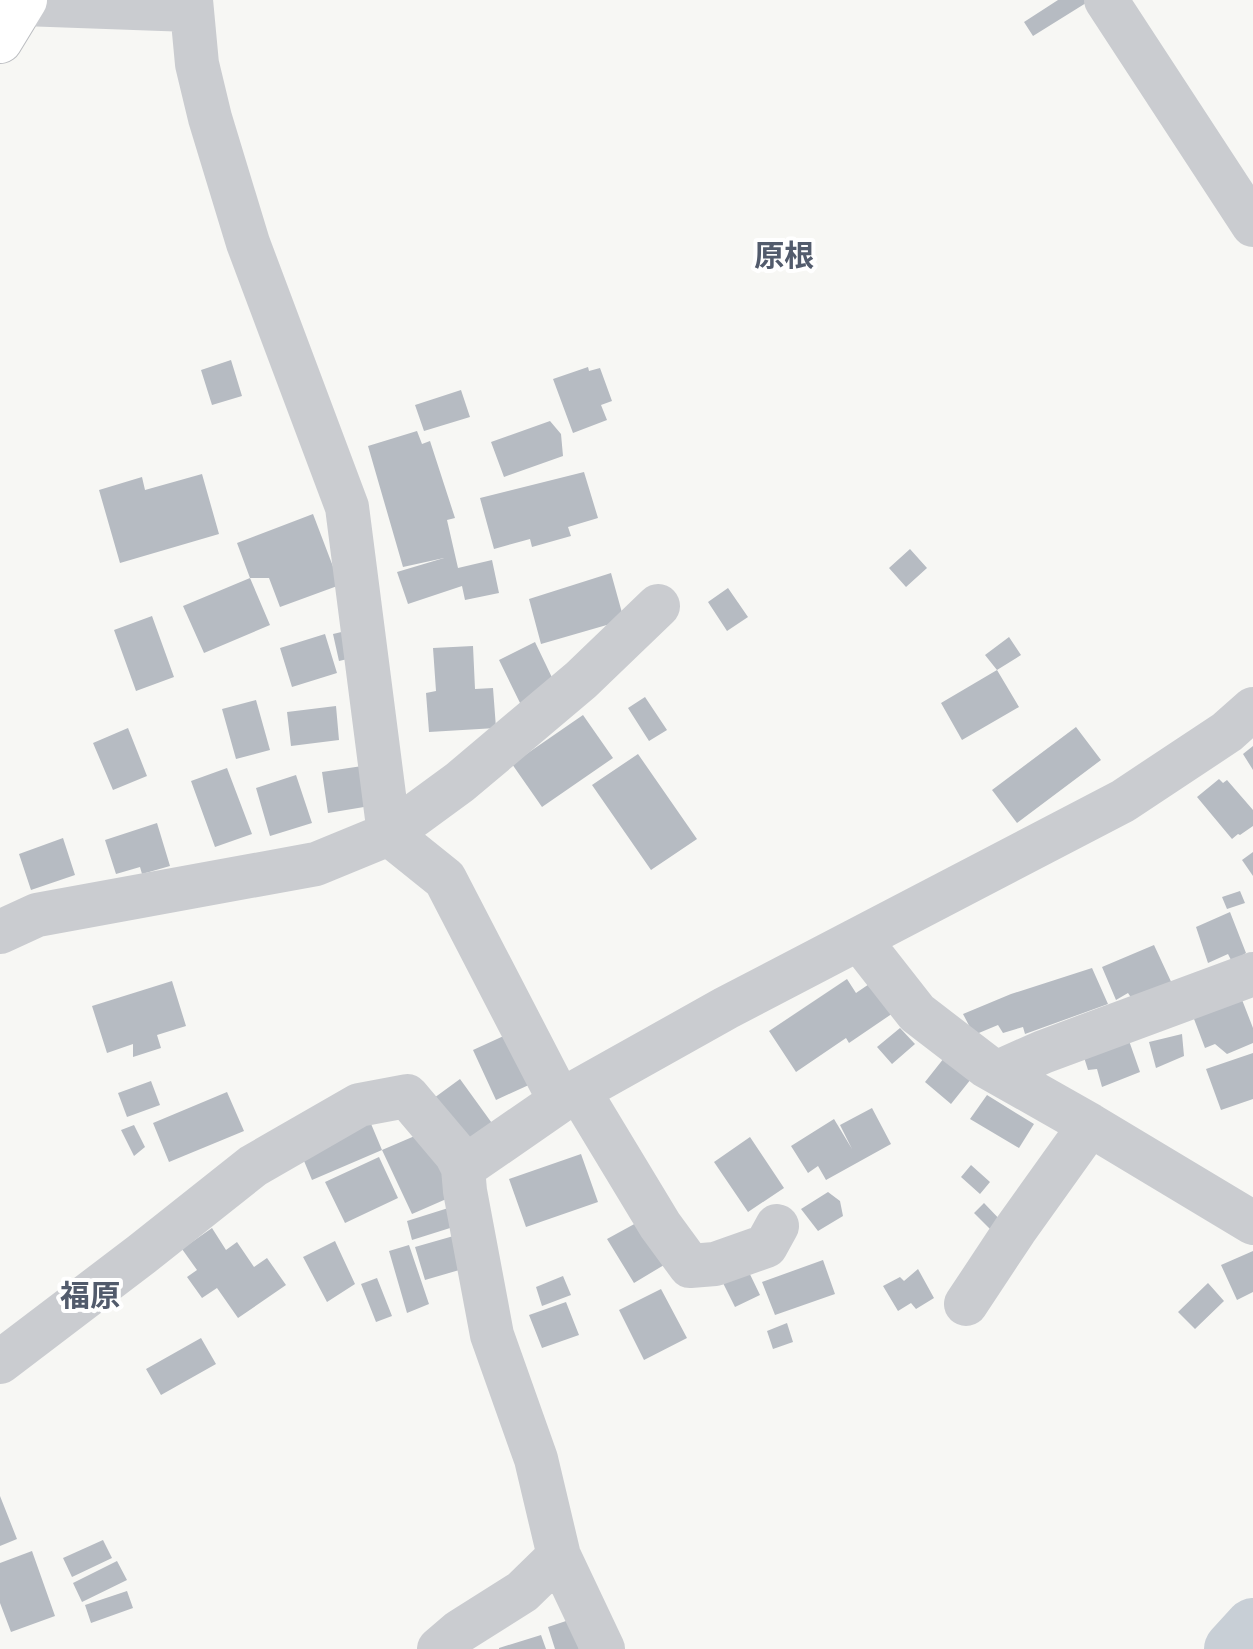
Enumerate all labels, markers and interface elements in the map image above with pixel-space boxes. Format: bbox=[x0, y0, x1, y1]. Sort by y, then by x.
district label: 原根 bbox=[754, 234, 814, 275]
district label: 福原 bbox=[60, 1274, 120, 1315]

